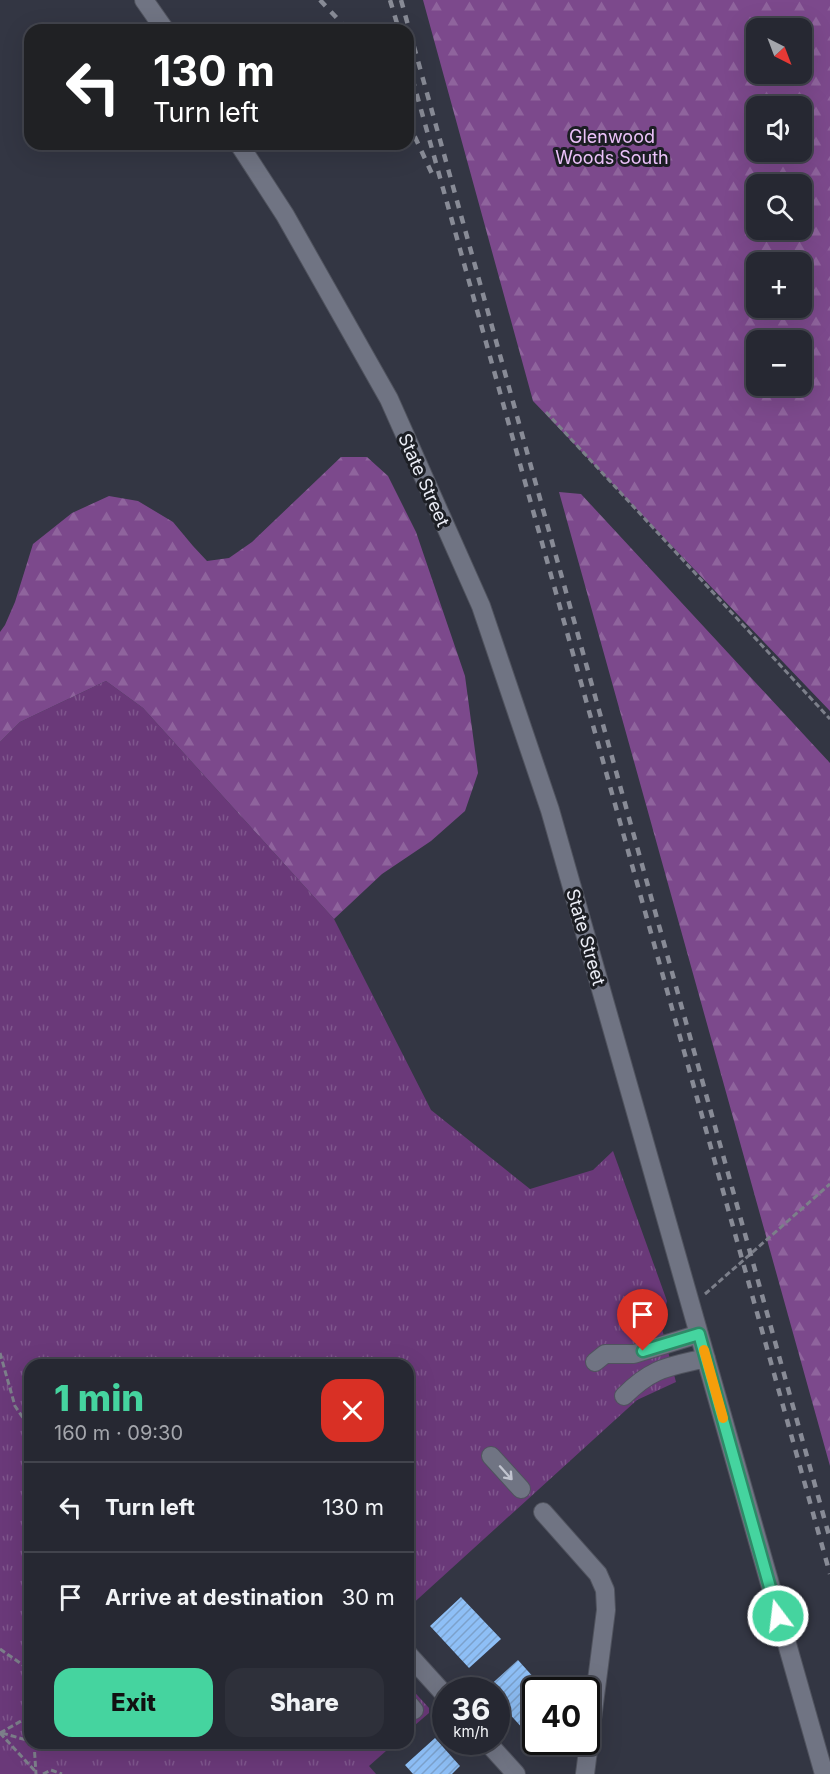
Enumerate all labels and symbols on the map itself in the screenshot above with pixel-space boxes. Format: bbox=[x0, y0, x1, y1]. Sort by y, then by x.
north arrow bbox=[746, 18, 812, 84]
park label: Glenwood Woods South bbox=[555, 126, 669, 168]
street label: State Street bbox=[394, 430, 454, 530]
street label: State Street bbox=[562, 886, 610, 988]
pin bbox=[617, 1289, 668, 1351]
one-way arrow bbox=[499, 1465, 513, 1480]
position arrow bbox=[746, 1584, 810, 1648]
speed limit sign: 40 bbox=[522, 1677, 600, 1755]

